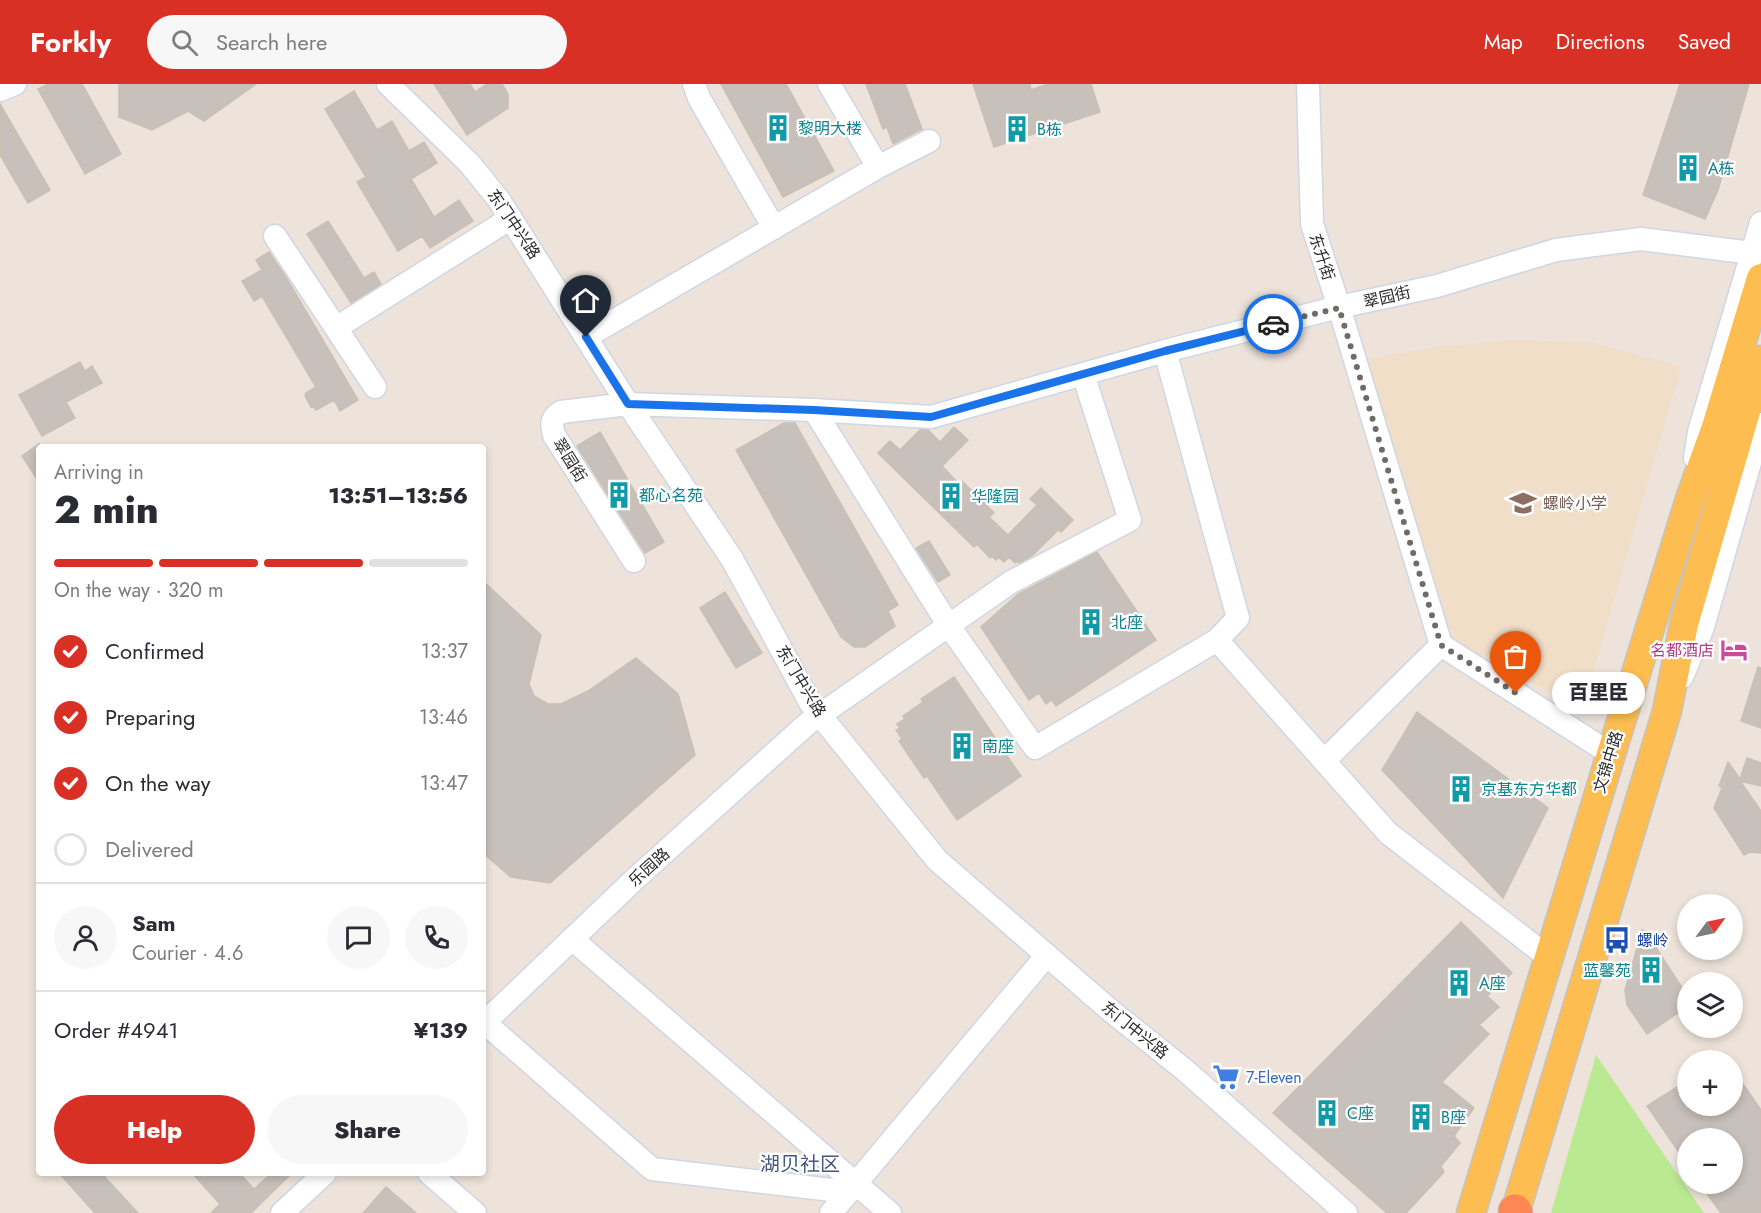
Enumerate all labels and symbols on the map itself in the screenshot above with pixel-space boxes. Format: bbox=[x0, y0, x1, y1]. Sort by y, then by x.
building icon: 黎明大楼 bbox=[763, 113, 793, 143]
building icon: B栋 bbox=[1002, 114, 1032, 144]
place label: 黎明大楼 bbox=[798, 117, 862, 140]
place label: B栋 bbox=[1037, 118, 1062, 141]
building icon: A栋 bbox=[1673, 153, 1703, 183]
place label: A栋 bbox=[1708, 157, 1735, 180]
street label: 东门中兴路 bbox=[482, 184, 546, 264]
street label: 东升街 bbox=[1304, 231, 1340, 283]
pin bbox=[560, 275, 611, 337]
street label: 翠园街 bbox=[1361, 280, 1413, 314]
courier bbox=[1243, 294, 1303, 354]
street label: 翠园街 bbox=[548, 434, 592, 486]
building icon: 都心名苑 bbox=[604, 480, 634, 510]
building icon: 华隆园 bbox=[936, 481, 966, 511]
place label: 都心名苑 bbox=[639, 484, 703, 507]
place label: 华隆园 bbox=[971, 485, 1019, 508]
school or university icon: 螺岭小学 bbox=[1508, 488, 1538, 518]
place label: 螺岭小学 bbox=[1543, 492, 1607, 515]
building icon: 北座 bbox=[1076, 607, 1106, 637]
place label: 北座 bbox=[1111, 611, 1143, 634]
pin bbox=[1490, 631, 1541, 693]
hotel icon: 名都酒店 bbox=[1719, 635, 1749, 665]
place label: 名都酒店 bbox=[1650, 639, 1714, 662]
street label: 东门中兴路 bbox=[771, 641, 831, 721]
callout: 百里臣 bbox=[1552, 672, 1645, 714]
street label: 文锦中路 bbox=[1588, 728, 1628, 796]
building icon: 南座 bbox=[947, 731, 977, 761]
place label: 南座 bbox=[982, 735, 1014, 758]
building icon: 京基东方华都 bbox=[1446, 774, 1476, 804]
place label: 京基东方华都 bbox=[1481, 778, 1577, 801]
street label: 乐园路 bbox=[623, 842, 675, 892]
north arrow bbox=[1677, 894, 1743, 960]
bus stop icon: 螺岭 bbox=[1602, 925, 1632, 955]
place label: 螺岭 bbox=[1637, 929, 1669, 952]
building icon: 蓝馨苑 bbox=[1636, 955, 1666, 985]
place label: 蓝馨苑 bbox=[1583, 959, 1631, 982]
building icon: A座 bbox=[1444, 968, 1474, 998]
place label: A座 bbox=[1479, 972, 1506, 995]
street label: 东门中兴路 bbox=[1097, 996, 1173, 1064]
supermarket icon: 7-Eleven bbox=[1211, 1062, 1241, 1092]
place label: 7-Eleven bbox=[1246, 1066, 1302, 1089]
building icon: C座 bbox=[1312, 1098, 1342, 1128]
place label: C座 bbox=[1347, 1102, 1374, 1125]
building icon: B座 bbox=[1406, 1102, 1436, 1132]
place label: B座 bbox=[1441, 1106, 1466, 1129]
district label: 湖贝社区 bbox=[760, 1150, 840, 1179]

